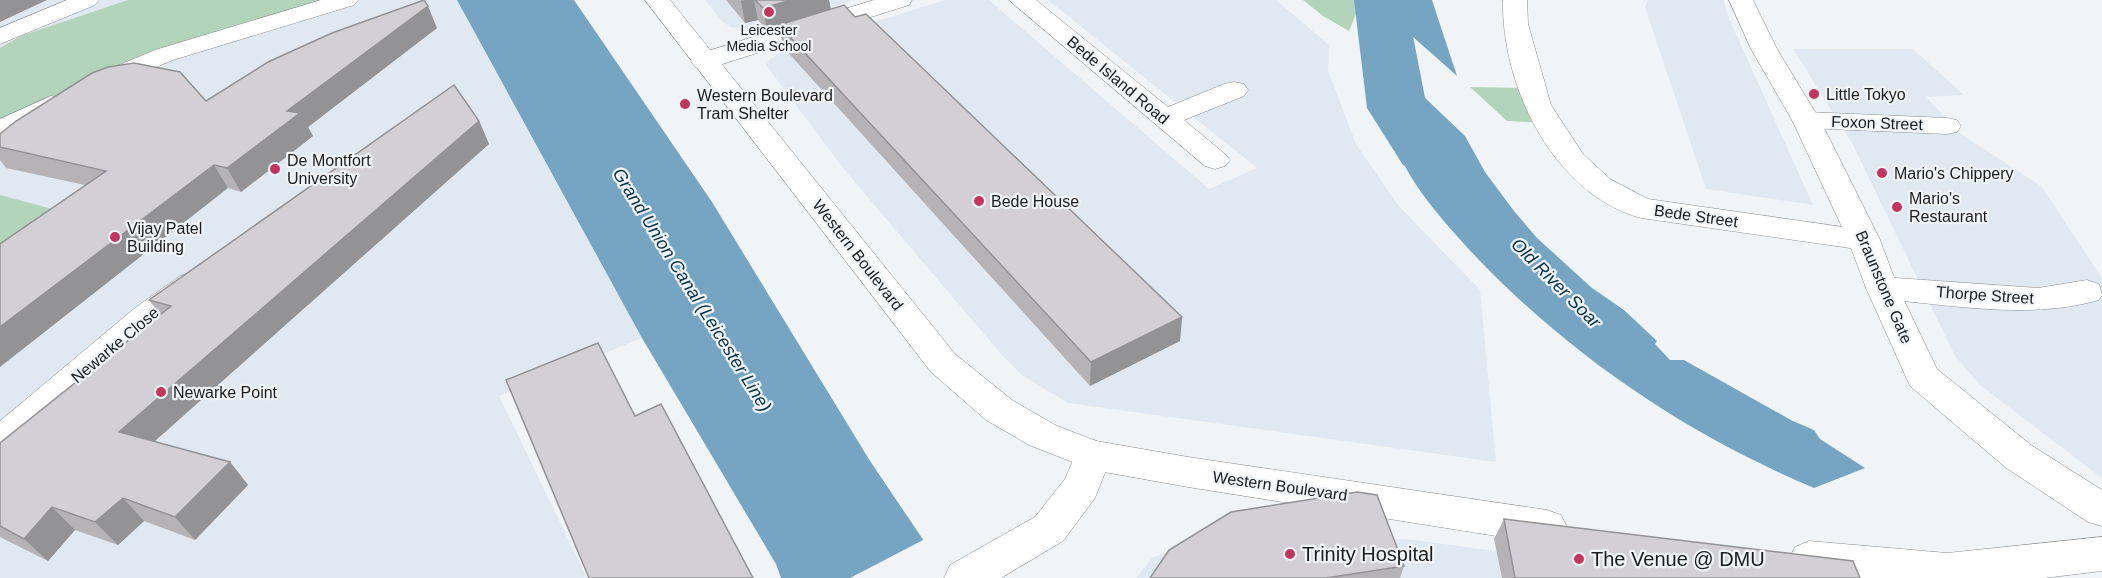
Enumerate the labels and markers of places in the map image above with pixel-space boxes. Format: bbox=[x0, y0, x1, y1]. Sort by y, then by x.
marker: Leicester Media School bbox=[762, 5, 776, 19]
place label: Leicester Media School bbox=[727, 22, 811, 54]
place label: Little Tokyo bbox=[1826, 86, 1906, 103]
place label: Western Boulevard Tram Shelter bbox=[697, 87, 833, 122]
marker: Little Tokyo bbox=[1807, 87, 1821, 101]
marker: Western Boulevard Tram Shelter bbox=[678, 97, 692, 111]
place label: De Montfort University bbox=[287, 152, 371, 187]
marker: De Montfort University bbox=[268, 162, 282, 176]
place label: Mario's Chippery bbox=[1894, 165, 2014, 182]
marker: Mario's Chippery bbox=[1875, 166, 1889, 180]
place label: Mario's Restaurant bbox=[1909, 190, 1988, 225]
place label: Bede House bbox=[991, 193, 1079, 210]
marker: Bede House bbox=[972, 194, 986, 208]
marker: Mario's Restaurant bbox=[1890, 200, 1904, 214]
place label: Vijay Patel Building bbox=[127, 220, 202, 255]
marker: Vijay Patel Building bbox=[108, 230, 122, 244]
place label: Newarke Point bbox=[173, 384, 278, 401]
marker: Newarke Point bbox=[154, 385, 168, 399]
place label: Trinity Hospital bbox=[1302, 543, 1434, 565]
marker: Trinity Hospital bbox=[1283, 547, 1297, 561]
place label: The Venue @ DMU bbox=[1591, 548, 1765, 570]
marker: The Venue @ DMU bbox=[1572, 552, 1586, 566]

